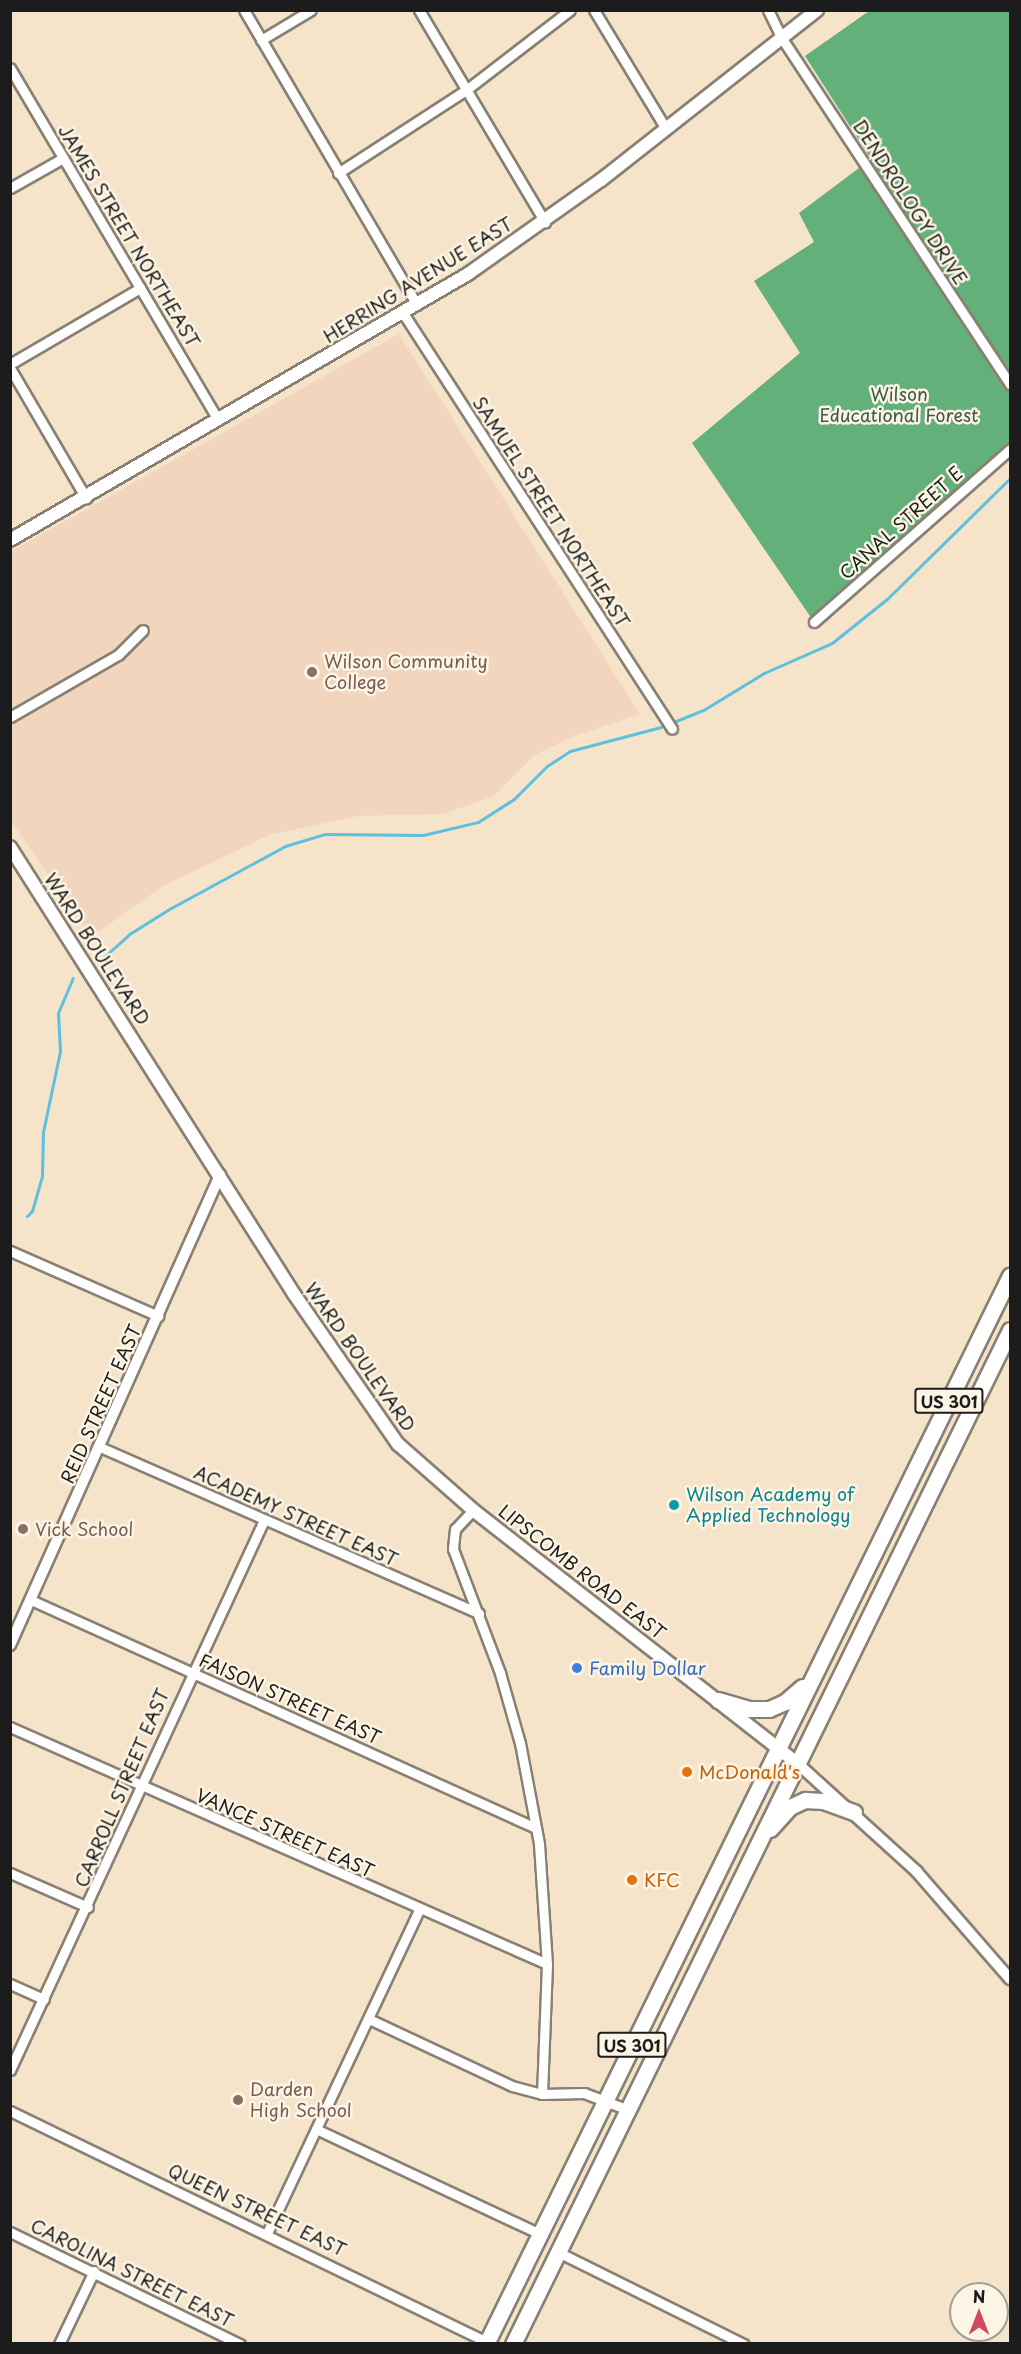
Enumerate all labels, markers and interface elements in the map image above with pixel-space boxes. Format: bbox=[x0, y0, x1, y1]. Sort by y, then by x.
street label: DENDROLOGY DRIVE bbox=[849, 116, 971, 288]
street label: JAMES STREET NORTHEAST bbox=[53, 119, 205, 353]
street label: HERRING AVENUE EAST bbox=[319, 212, 517, 348]
park label: Wilson Educational Forest bbox=[819, 384, 979, 426]
street label: SAMUEL STREET NORTHEAST bbox=[467, 391, 635, 633]
street label: CANAL STREET E bbox=[835, 462, 967, 584]
place label: Wilson Community College bbox=[324, 651, 487, 694]
marker: Wilson Community College bbox=[305, 665, 319, 679]
street label: WARD BOULEVARD bbox=[40, 869, 154, 1029]
street label: WARD BOULEVARD bbox=[300, 1278, 420, 1436]
street label: REID STREET EAST bbox=[56, 1320, 146, 1488]
road number: US 301 bbox=[914, 1388, 984, 1414]
street label: ACADEMY STREET EAST bbox=[189, 1460, 403, 1572]
place label: Wilson Academy of Applied Technology bbox=[686, 1484, 853, 1526]
marker: Wilson Academy of Applied Technology bbox=[667, 1498, 681, 1512]
street label: LIPSCOMB ROAD EAST bbox=[493, 1499, 671, 1645]
place label: Vick School bbox=[35, 1518, 134, 1540]
marker: Vick School bbox=[16, 1522, 30, 1536]
street label: FAISON STREET EAST bbox=[195, 1649, 385, 1749]
place label: Family Dollar bbox=[589, 1657, 706, 1679]
marker: Family Dollar bbox=[570, 1661, 584, 1675]
street label: CARROLL STREET EAST bbox=[69, 1683, 175, 1893]
place label: McDonald's bbox=[699, 1761, 800, 1783]
marker: McDonald's bbox=[680, 1765, 694, 1779]
street label: VANCE STREET EAST bbox=[191, 1783, 379, 1883]
place label: KFC bbox=[644, 1869, 680, 1891]
marker: KFC bbox=[625, 1873, 639, 1887]
road number: US 301 bbox=[598, 2032, 666, 2058]
place label: Darden High School bbox=[250, 2079, 353, 2122]
marker: Darden High School bbox=[231, 2093, 245, 2107]
street label: QUEEN STREET EAST bbox=[164, 2159, 350, 2261]
street label: CAROLINA STREET EAST bbox=[25, 2214, 239, 2332]
north arrow bbox=[949, 2282, 1009, 2342]
text: N bbox=[973, 2284, 985, 2308]

